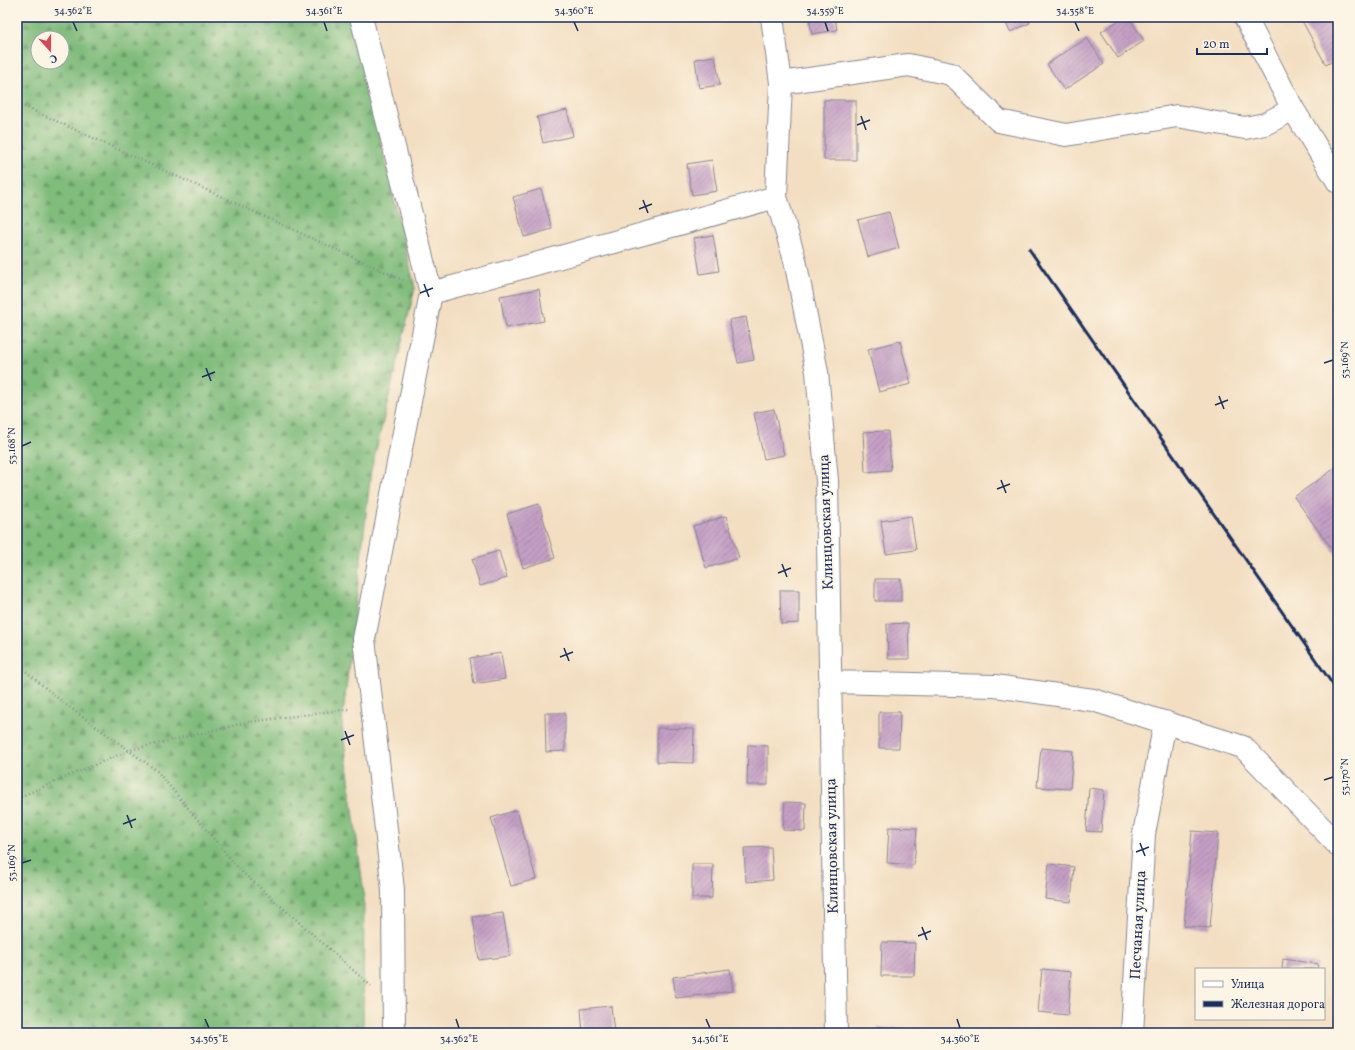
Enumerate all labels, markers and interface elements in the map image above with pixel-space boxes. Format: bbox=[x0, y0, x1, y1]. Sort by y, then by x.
text: 34.362°E bbox=[54, 4, 92, 18]
text: 34.361°E bbox=[306, 4, 342, 18]
text: 34.360°E bbox=[555, 4, 593, 18]
text: 34.359°E bbox=[806, 4, 844, 18]
text: 34.358°E bbox=[1056, 4, 1094, 18]
north arrow bbox=[30, 30, 70, 70]
scale bar bbox=[1197, 30, 1267, 56]
text: 20 m bbox=[1203, 37, 1230, 53]
text: С bbox=[47, 50, 59, 66]
text: 53.169°N bbox=[1338, 341, 1352, 379]
text: 53.168°N bbox=[5, 427, 19, 465]
street label: Клинцовская улица bbox=[814, 454, 840, 590]
text: 53.170°N bbox=[1338, 758, 1352, 796]
street label: Клинцовская улица bbox=[821, 778, 845, 914]
text: 53.169°N bbox=[5, 844, 19, 882]
street label: Песчаная улица bbox=[1126, 870, 1152, 980]
legend bbox=[1195, 968, 1325, 1020]
text: Улица bbox=[1231, 977, 1264, 993]
text: Железная дорога bbox=[1231, 997, 1325, 1013]
text: 34.363°E bbox=[190, 1032, 228, 1046]
text: 34.362°E bbox=[440, 1032, 478, 1046]
text: 34.361°E bbox=[692, 1032, 728, 1046]
text: 34.360°E bbox=[941, 1032, 979, 1046]

